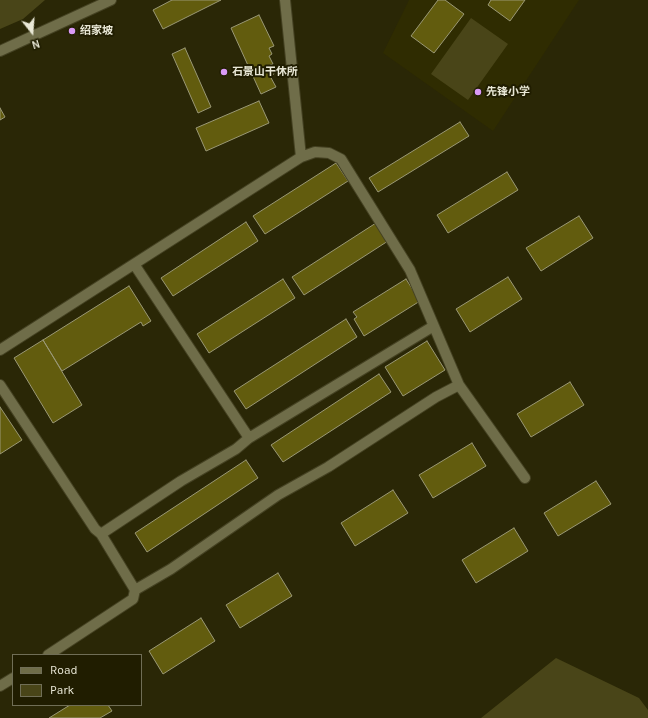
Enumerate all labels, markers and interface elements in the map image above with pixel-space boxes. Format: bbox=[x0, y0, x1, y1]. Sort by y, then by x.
north arrow bbox=[12, 12, 52, 52]
place label: 绍家坡 bbox=[80, 24, 113, 38]
marker: 绍家坡 bbox=[67, 26, 77, 36]
text: N bbox=[30, 37, 41, 51]
place label: 石景山干休所 bbox=[232, 65, 298, 79]
marker: 石景山干休所 bbox=[219, 67, 229, 77]
place label: 先锋小学 bbox=[486, 85, 530, 99]
marker: 先锋小学 bbox=[473, 87, 483, 97]
legend bbox=[12, 654, 142, 706]
text: Road bbox=[50, 663, 78, 677]
text: Park bbox=[50, 683, 74, 697]

